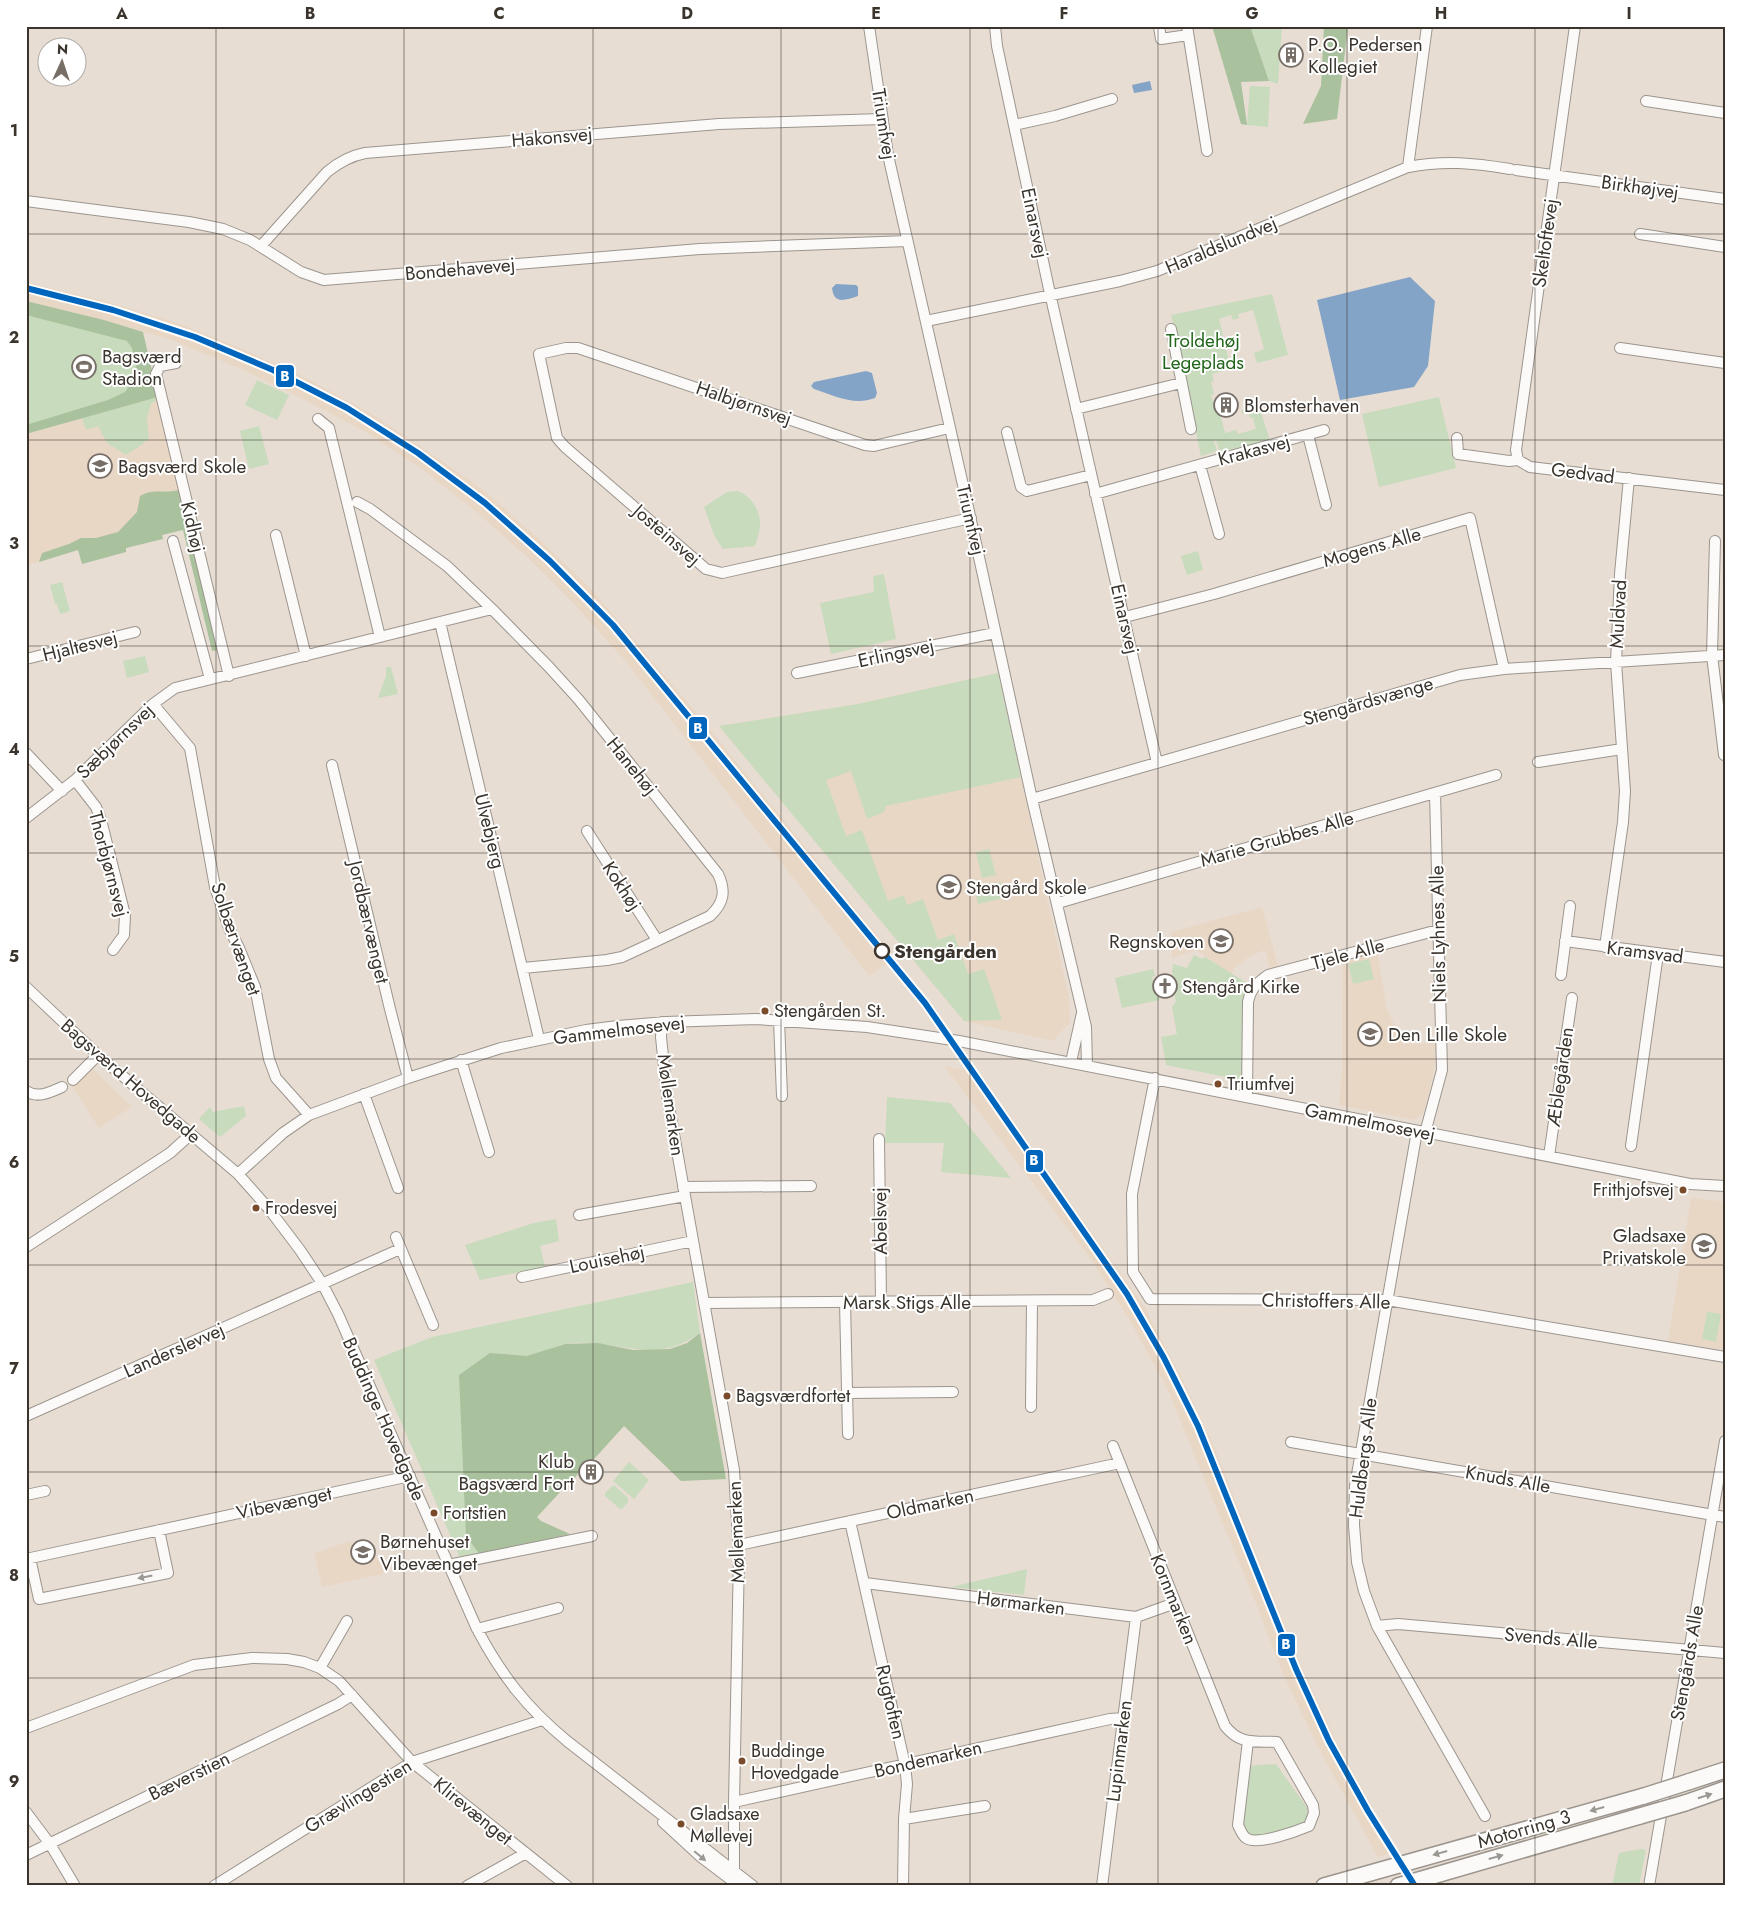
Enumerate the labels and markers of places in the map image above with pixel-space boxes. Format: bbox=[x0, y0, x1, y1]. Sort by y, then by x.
place label: P.O. Pedersen Kollegiet bbox=[1308, 31, 1423, 80]
building icon: P.O. Pedersen Kollegiet bbox=[1278, 42, 1304, 68]
place label: Bagsværd Stadion bbox=[102, 343, 182, 392]
sports icon: Bagsværd Stadion bbox=[71, 354, 97, 380]
building icon: Blomsterhaven bbox=[1213, 392, 1239, 418]
place label: Blomsterhaven bbox=[1244, 392, 1360, 419]
school or university icon: Bagsværd Skole bbox=[87, 453, 113, 479]
place label: Bagsværd Skole bbox=[118, 453, 246, 480]
school or university icon: Stengård Skole bbox=[936, 874, 962, 900]
place label: Stengård Skole bbox=[966, 874, 1087, 901]
place label: Regnskoven bbox=[1109, 928, 1204, 955]
school or university icon: Regnskoven bbox=[1208, 928, 1234, 954]
place label: Stengården bbox=[894, 938, 997, 965]
marker: Stengården bbox=[874, 943, 890, 959]
church icon: Stengård Kirke bbox=[1152, 973, 1178, 999]
place label: Stengård Kirke bbox=[1182, 973, 1300, 1000]
place label: Stengården St. bbox=[774, 998, 886, 1024]
marker: Stengården St. bbox=[760, 1006, 770, 1016]
school or university icon: Den Lille Skole bbox=[1357, 1021, 1383, 1047]
place label: Den Lille Skole bbox=[1388, 1021, 1507, 1048]
place label: Triumfvej bbox=[1227, 1071, 1295, 1097]
marker: Triumfvej bbox=[1213, 1079, 1223, 1089]
place label: Frithjofsvej bbox=[1593, 1177, 1674, 1203]
marker: Frithjofsvej bbox=[1678, 1185, 1688, 1195]
place label: Frodesvej bbox=[265, 1195, 338, 1221]
marker: Frodesvej bbox=[251, 1203, 261, 1213]
place label: Gladsaxe Privatskole bbox=[1602, 1222, 1686, 1271]
school or university icon: Gladsaxe Privatskole bbox=[1691, 1233, 1717, 1259]
place label: Bagsværdfortet bbox=[736, 1383, 851, 1409]
marker: Bagsværdfortet bbox=[722, 1391, 732, 1401]
place label: Klub Bagsværd Fort bbox=[458, 1448, 574, 1497]
building icon: Klub Bagsværd Fort bbox=[578, 1459, 604, 1485]
place label: Fortstien bbox=[443, 1500, 507, 1526]
marker: Fortstien bbox=[429, 1508, 439, 1518]
place label: Børnehuset Vibevænget bbox=[380, 1528, 477, 1577]
school or university icon: Børnehuset Vibevænget bbox=[350, 1539, 376, 1565]
place label: Buddinge Hovedgade bbox=[751, 1738, 839, 1786]
marker: Buddinge Hovedgade bbox=[737, 1756, 747, 1766]
place label: Gladsaxe Møllevej bbox=[690, 1801, 759, 1849]
marker: Gladsaxe Møllevej bbox=[676, 1819, 686, 1829]

